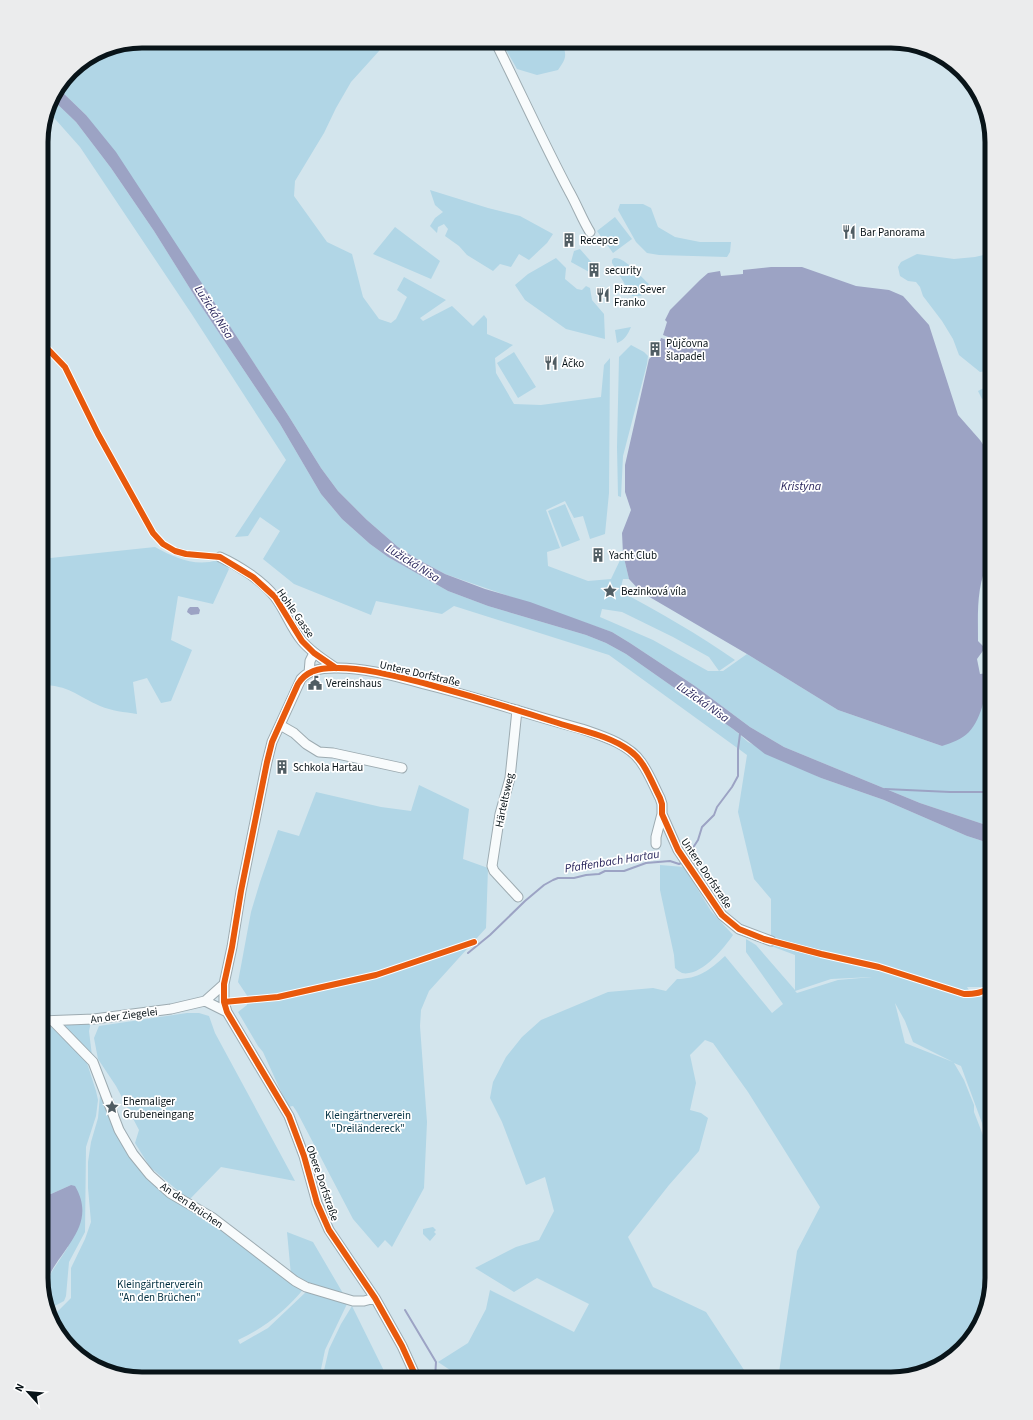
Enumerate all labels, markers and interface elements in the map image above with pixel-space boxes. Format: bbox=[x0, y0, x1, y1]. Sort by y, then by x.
restaurant icon: Bar Panorama bbox=[841, 224, 857, 240]
place label: Bar Panorama bbox=[860, 225, 925, 240]
building icon: Recepce bbox=[561, 232, 577, 248]
place label: Recepce bbox=[580, 233, 619, 248]
building icon: security bbox=[586, 262, 602, 278]
place label: security bbox=[605, 263, 641, 278]
water label: Lužická Nisa bbox=[190, 282, 238, 343]
place label: Pizza Sever Franko bbox=[614, 282, 666, 310]
restaurant icon: Pizza Sever Franko bbox=[595, 287, 611, 303]
place label: Půjčovna šlapadel bbox=[666, 336, 708, 364]
building icon: Půjčovna šlapadel bbox=[647, 341, 663, 357]
restaurant icon: Áčko bbox=[543, 355, 559, 371]
place label: Áčko bbox=[562, 356, 584, 371]
water label: Kristýna bbox=[781, 478, 822, 495]
water label: Lužická Nisa bbox=[383, 540, 443, 587]
building icon: Yacht Club bbox=[590, 547, 606, 563]
place label: Yacht Club bbox=[608, 548, 657, 563]
place icon: Bezinková víla bbox=[602, 583, 618, 599]
place label: Bezinková víla bbox=[621, 584, 686, 599]
street label: Hohle Gasse bbox=[273, 586, 318, 641]
street label: Untere Dorfstraße bbox=[378, 657, 462, 690]
public building icon: Vereinshaus bbox=[307, 675, 323, 691]
place label: Vereinshaus bbox=[326, 676, 382, 691]
water label: Lužická Nisa bbox=[673, 678, 733, 727]
building icon: Schkola Hartau bbox=[274, 759, 290, 775]
place label: Schkola Hartau bbox=[293, 760, 363, 775]
street label: Härteltsweg bbox=[491, 771, 518, 829]
street label: Untere Dorfstraße bbox=[677, 835, 736, 912]
water label: Pfaffenbach Hartau bbox=[563, 846, 661, 877]
street label: An der Ziegelei bbox=[90, 1004, 159, 1027]
place label: Ehemaliger Grubeneingang bbox=[123, 1094, 194, 1122]
place icon: Ehemaliger Grubeneingang bbox=[104, 1099, 120, 1115]
park label: Kleingärtnerverein "Dreiländereck" bbox=[325, 1108, 411, 1136]
street label: Obere Dorfstraße bbox=[303, 1143, 343, 1223]
street label: An den Brüchen bbox=[157, 1179, 226, 1232]
park label: Kleingärtnerverein "An den Brüchen" bbox=[117, 1277, 203, 1305]
north arrow bbox=[8, 1372, 48, 1412]
text: N bbox=[11, 1381, 28, 1394]

